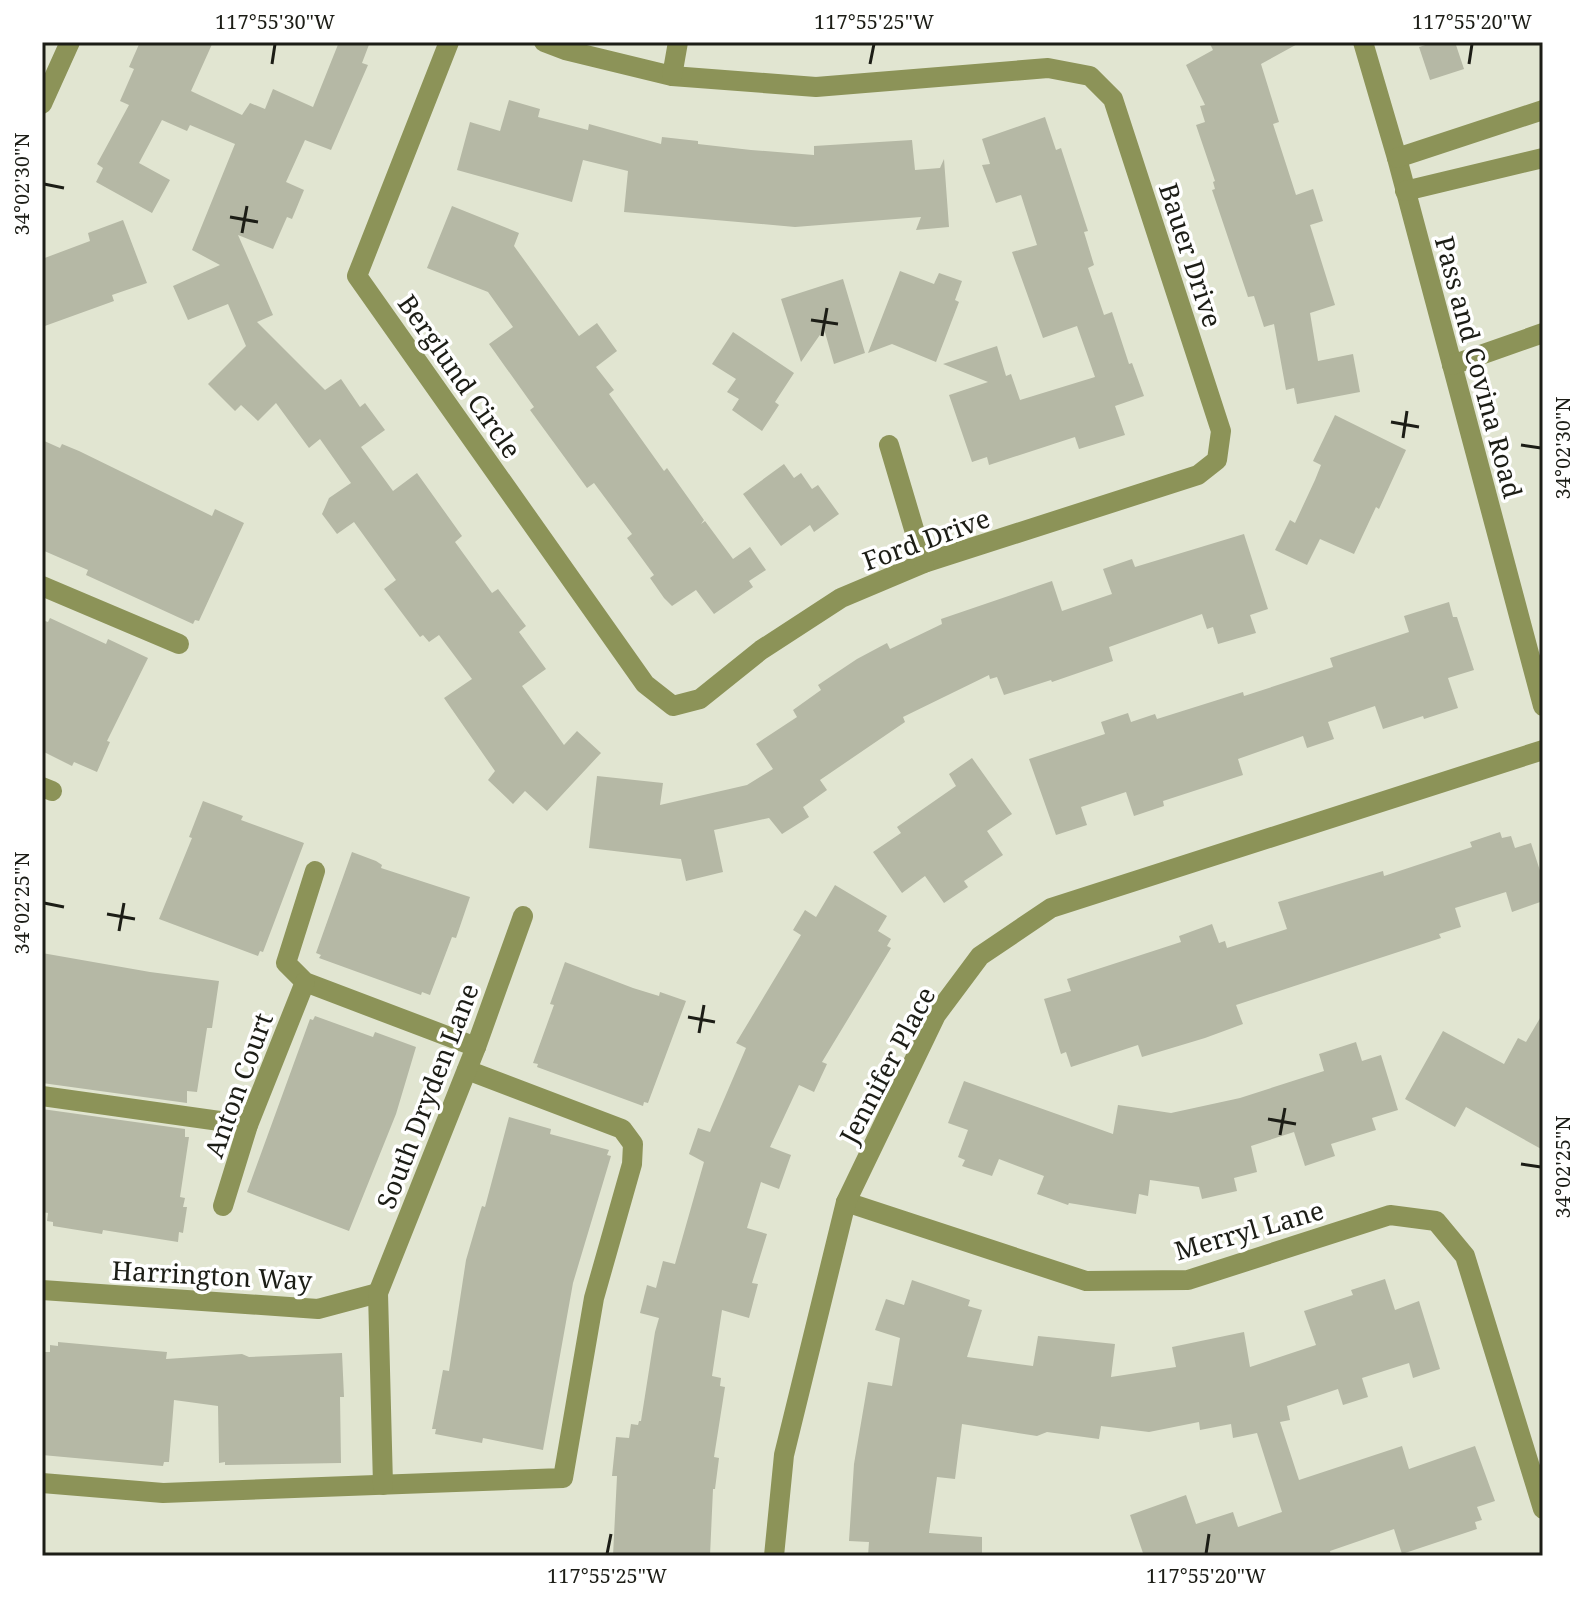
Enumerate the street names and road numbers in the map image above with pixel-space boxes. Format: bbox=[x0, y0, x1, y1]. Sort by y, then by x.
street label: Bauer Drive bbox=[1151, 178, 1231, 332]
street label: Pass and Covina Road bbox=[1427, 232, 1531, 502]
street label: Berglund Circle bbox=[390, 287, 530, 465]
street label: Ford Drive bbox=[857, 499, 995, 579]
street label: South Dryden Lane bbox=[367, 978, 487, 1214]
street label: Jennifer Place bbox=[830, 980, 943, 1151]
street label: Anton Court bbox=[195, 1008, 281, 1162]
street label: Merryl Lane bbox=[1170, 1191, 1328, 1269]
street label: Harrington Way bbox=[111, 1252, 313, 1298]

